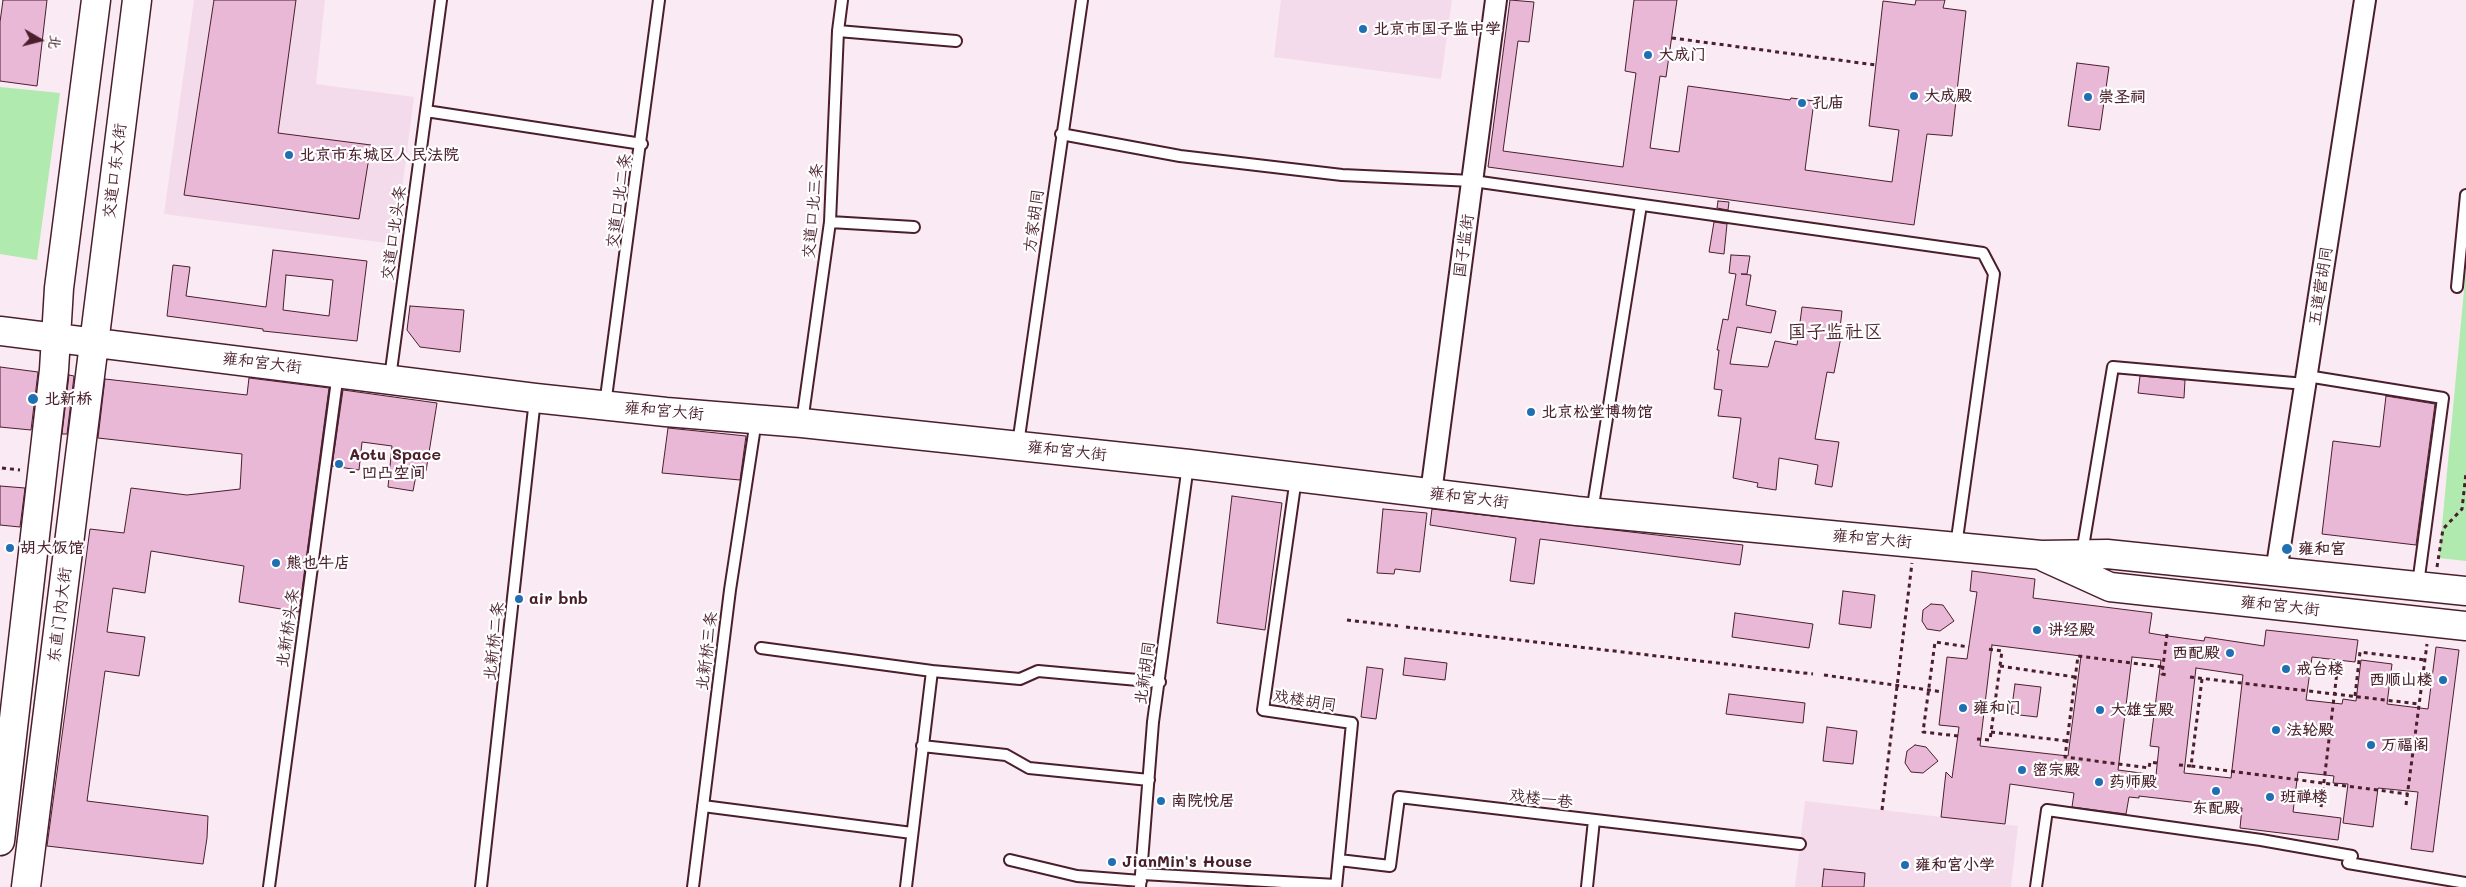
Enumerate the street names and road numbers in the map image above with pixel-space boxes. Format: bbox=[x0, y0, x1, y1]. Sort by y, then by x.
street label: 交道口东大街 bbox=[100, 122, 130, 220]
street label: 交道口北二条 bbox=[603, 152, 635, 250]
street label: 交道口北三条 bbox=[799, 162, 827, 260]
street label: 交道口北头条 bbox=[378, 184, 410, 282]
street label: 方家胡同 bbox=[1020, 188, 1048, 254]
street label: 国子监街 bbox=[1450, 213, 1478, 279]
street label: 五道营胡同 bbox=[2305, 245, 2337, 327]
street label: 雍和宫大街 bbox=[221, 349, 303, 377]
street label: 雍和宫大街 bbox=[623, 398, 705, 424]
street label: 雍和宫大街 bbox=[1026, 437, 1108, 465]
street label: 雍和宫大街 bbox=[1428, 484, 1510, 512]
street label: 雍和宫大街 bbox=[1831, 526, 1913, 552]
street label: 东直门内大街 bbox=[45, 566, 75, 664]
street label: 北新桥头条 bbox=[273, 587, 303, 669]
street label: 雍和宫大街 bbox=[2239, 592, 2321, 620]
street label: 北新桥二条 bbox=[480, 600, 508, 682]
street label: 北新桥三条 bbox=[693, 610, 721, 692]
street label: 北新胡同 bbox=[1131, 640, 1159, 706]
street label: 戏楼胡同 bbox=[1272, 687, 1338, 715]
street label: 戏楼一巷 bbox=[1508, 786, 1574, 812]

